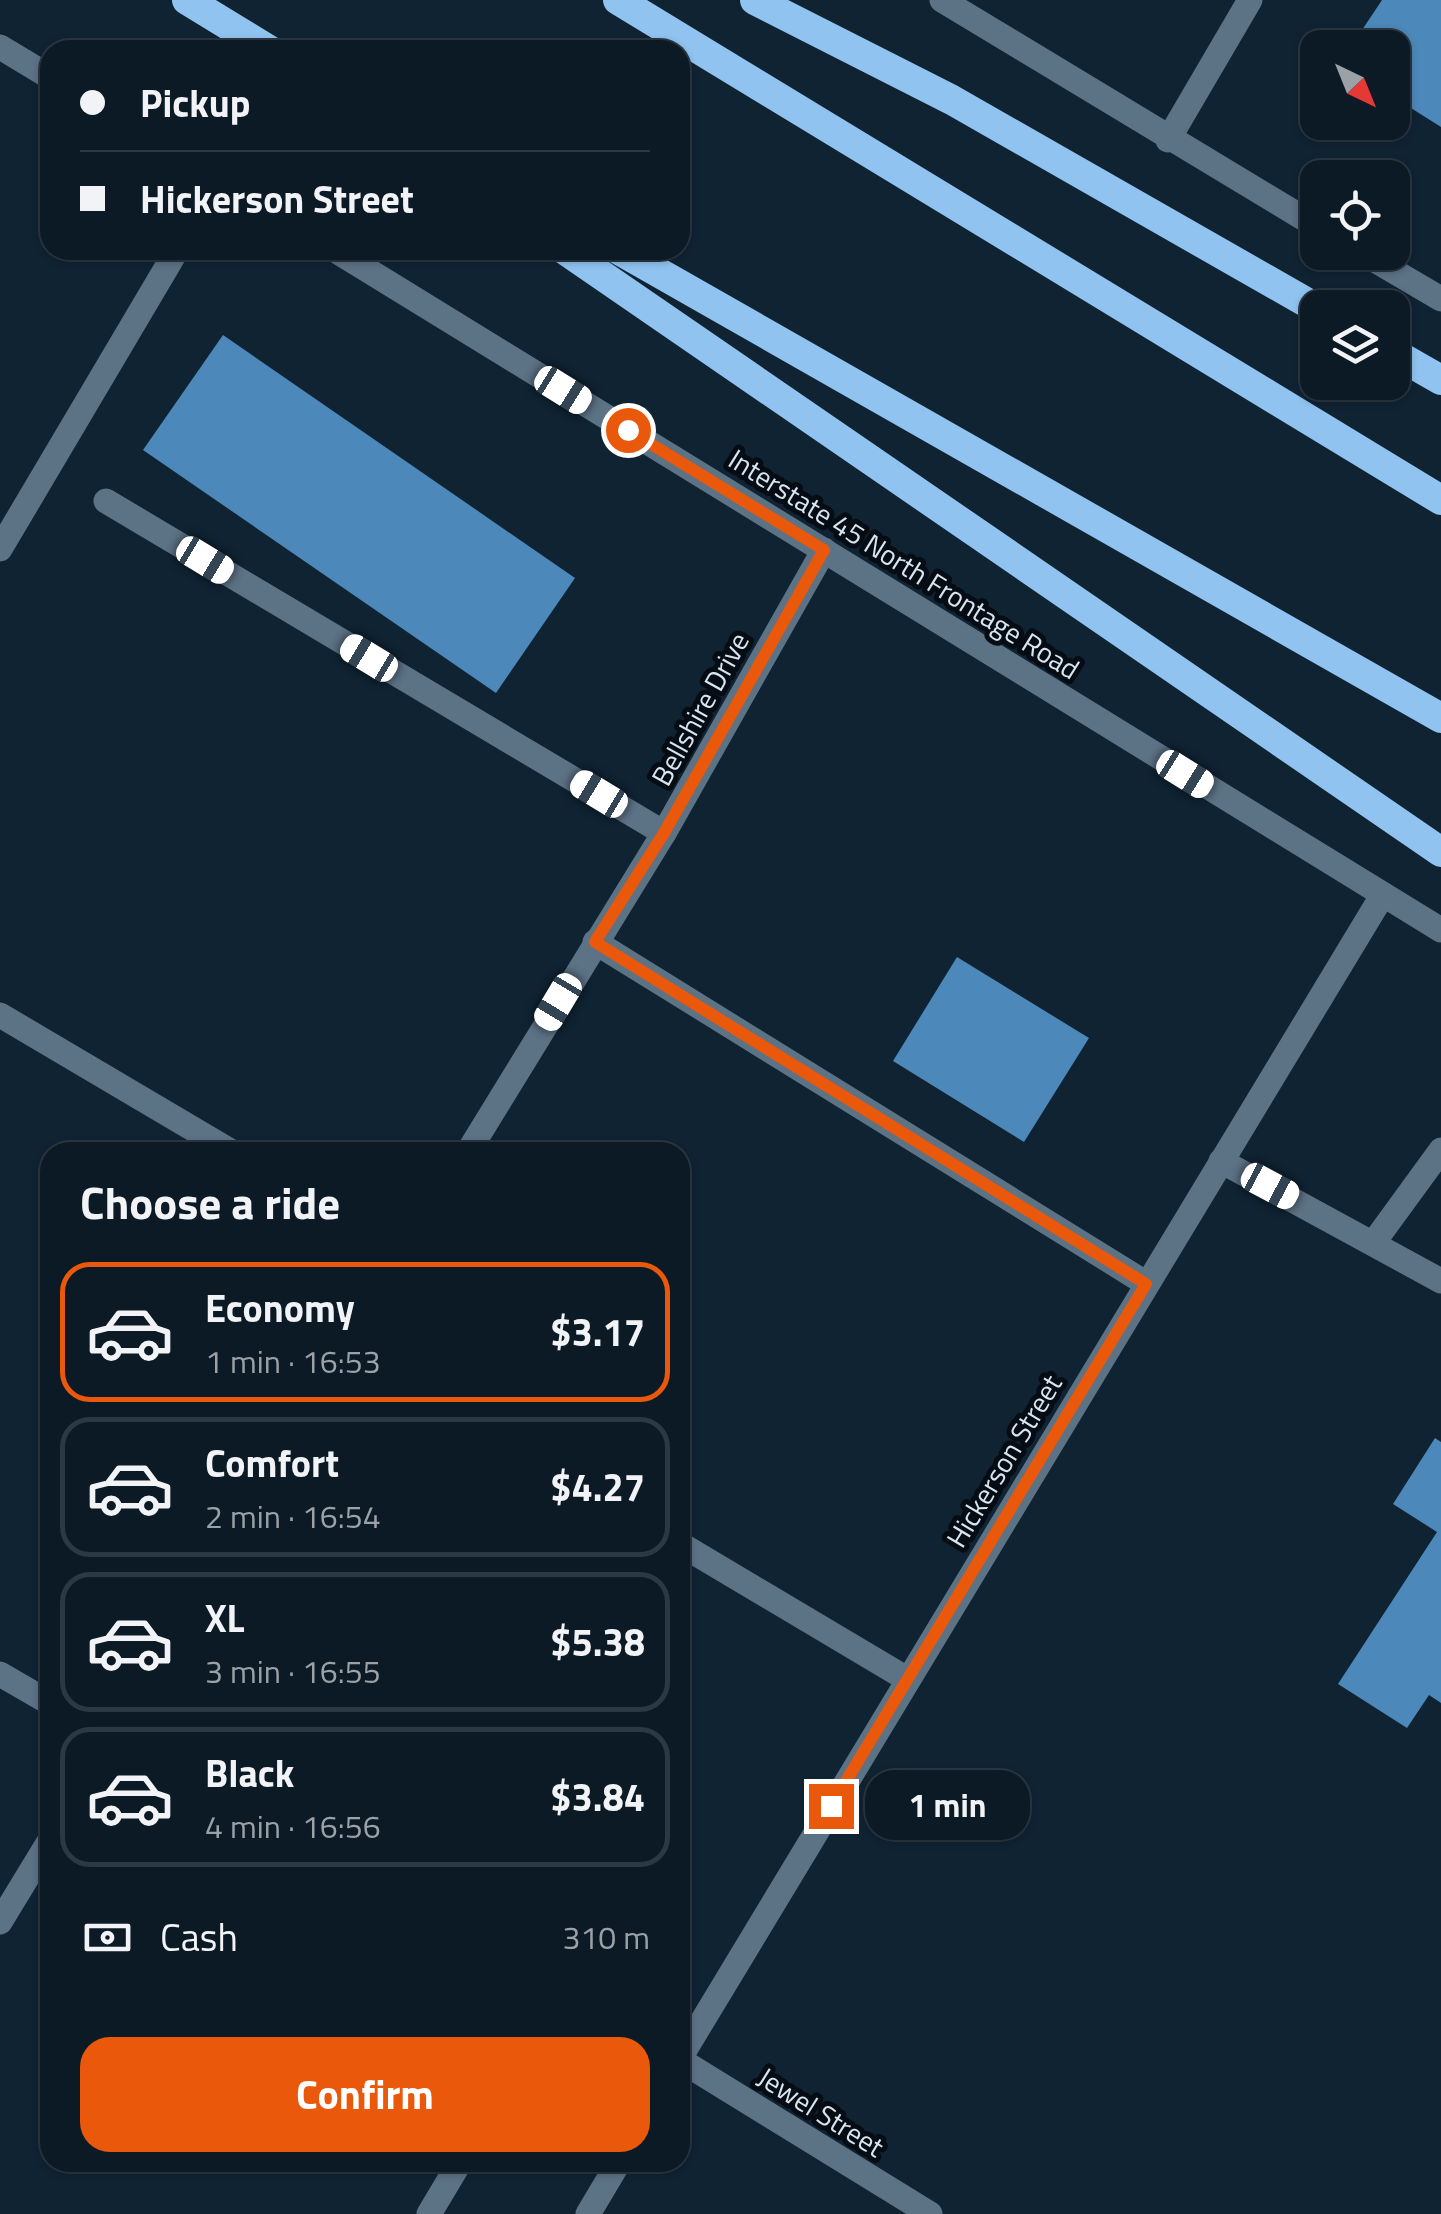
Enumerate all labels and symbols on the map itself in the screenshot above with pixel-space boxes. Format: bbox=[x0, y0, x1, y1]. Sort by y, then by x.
north arrow bbox=[1300, 30, 1410, 140]
car bbox=[530, 361, 596, 419]
route start bbox=[606, 408, 651, 453]
street label: Interstate 45 North Frontage Road bbox=[720, 438, 1088, 690]
car bbox=[172, 532, 238, 588]
street label: Bellshire Drive bbox=[640, 624, 759, 793]
car bbox=[336, 630, 402, 686]
car bbox=[1152, 745, 1218, 803]
car bbox=[566, 766, 632, 822]
car bbox=[530, 969, 586, 1035]
car bbox=[1236, 1159, 1304, 1213]
street label: Hickerson Street bbox=[935, 1366, 1072, 1556]
callout: 1 min bbox=[866, 1771, 1031, 1841]
route end bbox=[809, 1784, 854, 1829]
street label: Jewel Street bbox=[750, 2056, 893, 2168]

